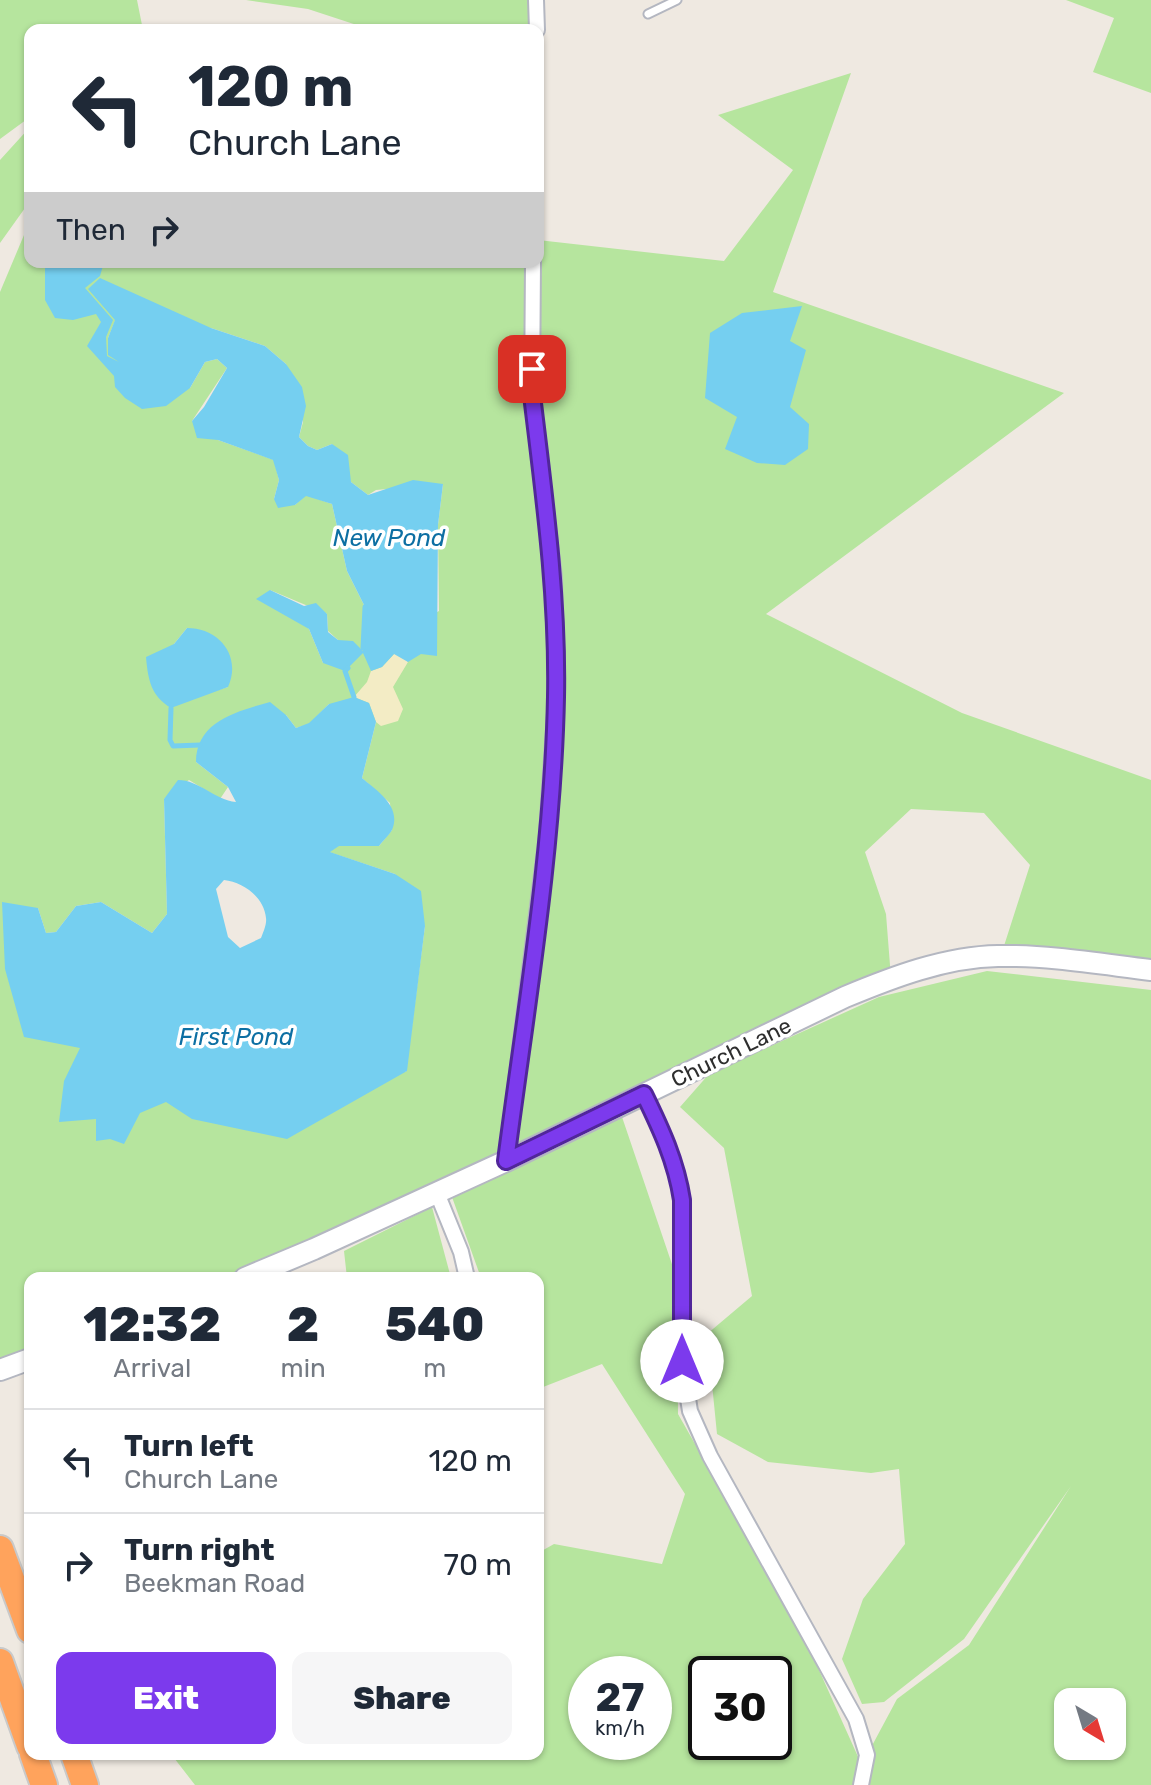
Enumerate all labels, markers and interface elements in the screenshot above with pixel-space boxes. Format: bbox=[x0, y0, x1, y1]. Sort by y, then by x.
text: 120 m bbox=[188, 54, 354, 120]
icon: left bbox=[56, 56, 160, 160]
text: Church Lane bbox=[188, 121, 402, 164]
icon: right bbox=[142, 208, 186, 252]
text: Then bbox=[56, 212, 126, 248]
pin bbox=[498, 335, 566, 403]
icon: arrive bbox=[510, 347, 554, 391]
water label: New Pond bbox=[333, 524, 446, 552]
street label: Church Lane bbox=[667, 1012, 796, 1093]
water label: First Pond bbox=[179, 1023, 294, 1051]
text: 12:32 bbox=[83, 1296, 221, 1353]
text: 2 bbox=[287, 1296, 319, 1353]
text: 540 bbox=[385, 1296, 485, 1353]
position arrow bbox=[640, 1319, 724, 1403]
text: Arrival bbox=[113, 1353, 191, 1384]
text: min bbox=[281, 1353, 326, 1384]
text: m bbox=[423, 1353, 446, 1384]
text: Turn left bbox=[124, 1428, 254, 1464]
icon: left bbox=[56, 1439, 100, 1483]
text: 120 m bbox=[428, 1443, 512, 1479]
text: Church Lane bbox=[124, 1464, 278, 1495]
text: Turn right bbox=[124, 1532, 275, 1568]
icon: right bbox=[56, 1543, 100, 1587]
text: 70 m bbox=[444, 1547, 512, 1583]
text: Beekman Road bbox=[124, 1568, 305, 1599]
button: Exit bbox=[56, 1652, 276, 1744]
button: Share bbox=[292, 1652, 512, 1744]
speed limit sign: 30 bbox=[688, 1656, 792, 1760]
text: 27 bbox=[596, 1674, 644, 1721]
north arrow bbox=[1054, 1688, 1126, 1760]
map controls bbox=[1054, 1688, 1126, 1760]
text: km/h bbox=[595, 1716, 645, 1740]

